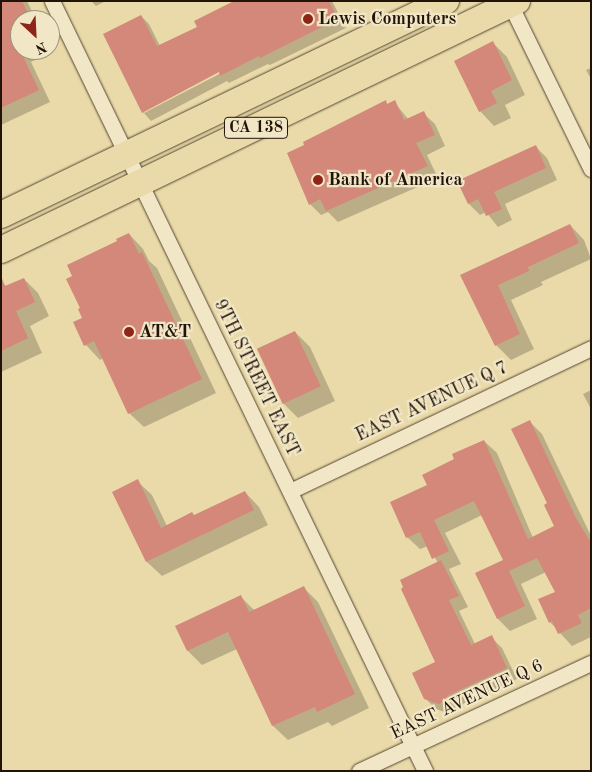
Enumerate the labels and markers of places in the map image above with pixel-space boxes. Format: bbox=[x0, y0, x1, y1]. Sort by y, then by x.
place label: Lewis Computers bbox=[318, 8, 456, 30]
marker: Lewis Computers bbox=[302, 13, 314, 25]
place label: Bank of America bbox=[328, 169, 463, 191]
marker: Bank of America bbox=[312, 174, 324, 186]
place label: AT&T bbox=[139, 321, 191, 343]
marker: AT&T bbox=[123, 326, 135, 338]

